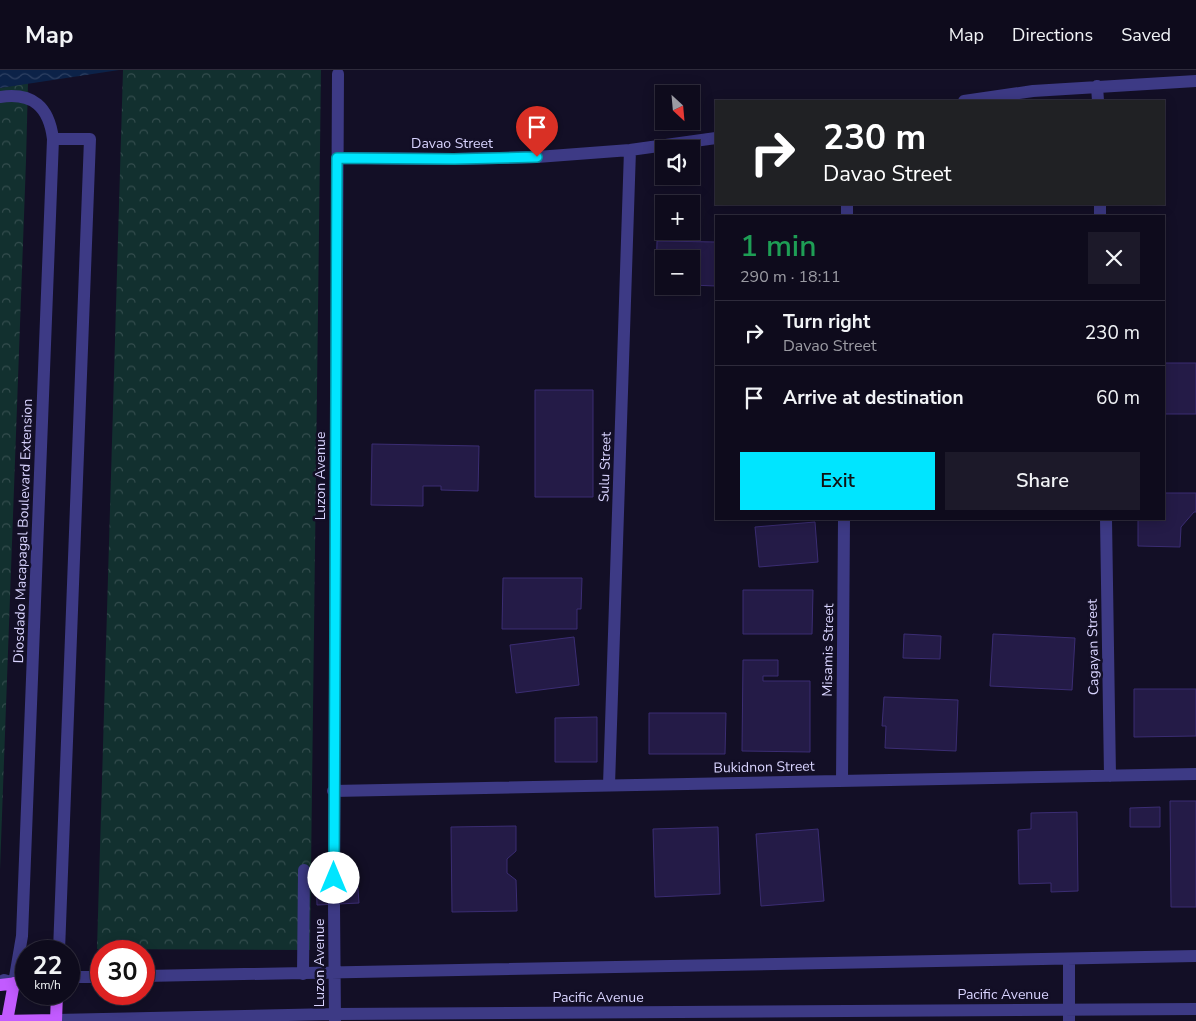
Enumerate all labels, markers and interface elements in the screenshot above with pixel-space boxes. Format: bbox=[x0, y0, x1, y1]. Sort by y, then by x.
text: Map bbox=[25, 19, 73, 51]
text: Map bbox=[949, 23, 984, 47]
text: Directions bbox=[1012, 23, 1093, 47]
text: Saved bbox=[1121, 23, 1171, 47]
north arrow bbox=[655, 85, 700, 130]
map controls bbox=[655, 85, 700, 295]
pin bbox=[516, 106, 558, 157]
icon: arrive bbox=[523, 113, 551, 141]
text: 230 m bbox=[823, 114, 926, 161]
icon: right bbox=[740, 120, 805, 185]
street label: Davao Street bbox=[411, 134, 493, 153]
button: sound bbox=[655, 140, 700, 185]
text: Davao Street bbox=[823, 159, 952, 189]
button: + bbox=[655, 195, 700, 240]
text: 1 min bbox=[740, 226, 816, 267]
button: close bbox=[1088, 232, 1140, 284]
button: − bbox=[655, 250, 700, 295]
text: 290 m · 18:11 bbox=[740, 266, 841, 288]
text: Turn right bbox=[783, 309, 870, 335]
icon: right bbox=[740, 319, 768, 347]
text: 230 m bbox=[1085, 320, 1140, 346]
text: Davao Street bbox=[783, 335, 877, 357]
icon: arrive bbox=[740, 384, 768, 412]
text: Arrive at destination bbox=[783, 385, 964, 411]
text: 60 m bbox=[1096, 385, 1140, 411]
street label: Diosdado Macapagal Boulevard Extension bbox=[9, 398, 37, 664]
street label: Sulu Street bbox=[594, 431, 616, 502]
street label: Luzon Avenue bbox=[311, 432, 330, 520]
button: Exit bbox=[740, 452, 935, 510]
button: Share bbox=[945, 452, 1140, 510]
street label: Cagayan Street bbox=[1083, 599, 1103, 695]
street label: Misamis Street bbox=[818, 603, 838, 697]
street label: Bukidnon Street bbox=[713, 757, 815, 777]
position arrow bbox=[307, 851, 359, 903]
street label: Luzon Avenue bbox=[310, 919, 329, 1007]
speed limit sign: 30 bbox=[90, 940, 155, 1005]
text: 22 bbox=[32, 949, 63, 983]
text: km/h bbox=[34, 977, 61, 993]
street label: Pacific Avenue bbox=[957, 985, 1049, 1004]
street label: Pacific Avenue bbox=[552, 988, 644, 1007]

